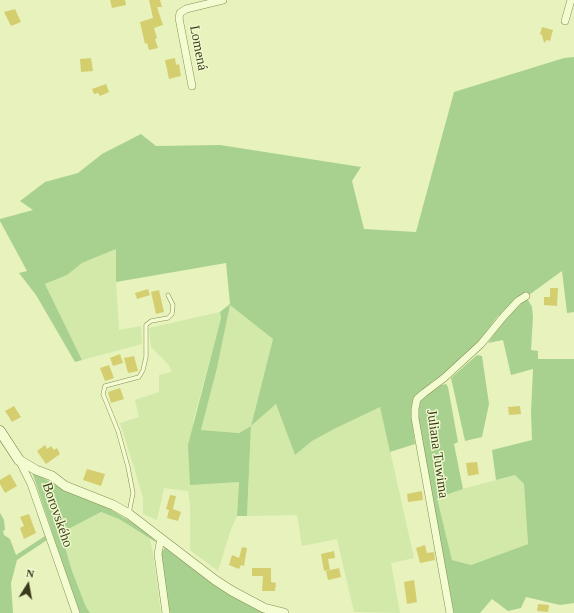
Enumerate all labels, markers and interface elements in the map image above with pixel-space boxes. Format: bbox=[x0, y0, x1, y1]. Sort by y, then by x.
street label: Lomená bbox=[185, 24, 211, 72]
street label: Juliana Tuwima bbox=[422, 409, 452, 499]
street label: Borovského bbox=[38, 480, 76, 550]
north arrow bbox=[8, 565, 48, 605]
text: N bbox=[25, 567, 35, 580]

